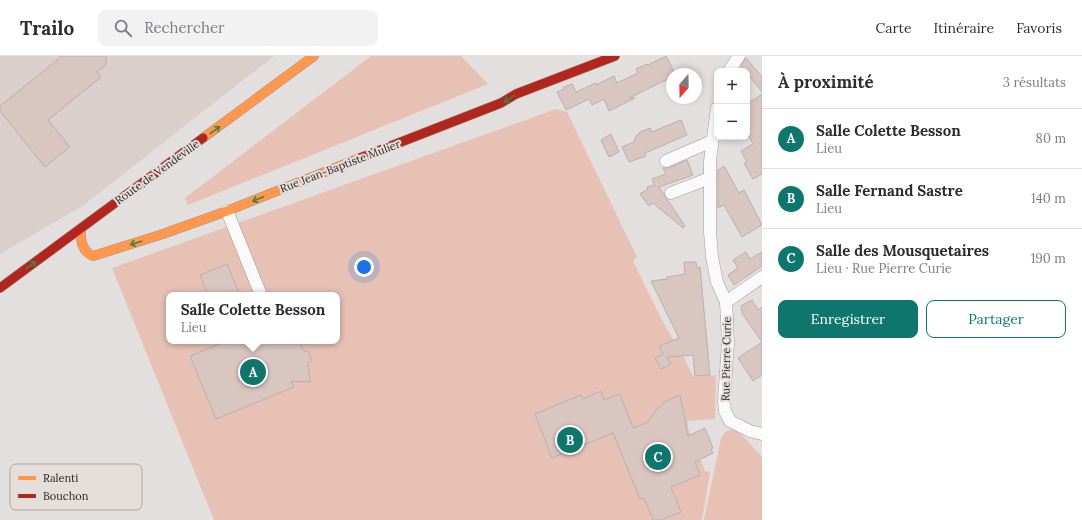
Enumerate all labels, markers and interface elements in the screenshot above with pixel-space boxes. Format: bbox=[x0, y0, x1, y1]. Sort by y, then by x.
search box bbox=[98, 10, 378, 46]
text: Trailo bbox=[20, 16, 74, 40]
icon: search bbox=[112, 17, 134, 39]
text: Rechercher bbox=[144, 18, 225, 37]
text: Carte bbox=[875, 19, 912, 37]
text: Itinéraire bbox=[934, 19, 994, 37]
text: Favoris bbox=[1016, 19, 1062, 37]
north arrow bbox=[666, 68, 702, 104]
map controls bbox=[714, 68, 750, 140]
button: + bbox=[714, 68, 750, 104]
text: À proximité bbox=[778, 71, 874, 93]
text: 3 résultats bbox=[1003, 74, 1066, 91]
one-way arrow bbox=[503, 95, 515, 103]
button: − bbox=[714, 104, 750, 140]
text: Salle Colette Besson bbox=[816, 121, 961, 140]
one-way arrow bbox=[209, 126, 220, 134]
text: A bbox=[787, 130, 795, 147]
text: 80 m bbox=[1036, 130, 1066, 147]
street label: Rue Jean-Baptiste Mulier bbox=[278, 136, 402, 195]
street label: Route de Vendeville bbox=[112, 137, 202, 207]
text: Lieu bbox=[816, 140, 842, 157]
text: Salle Fernand Sastre bbox=[816, 181, 963, 200]
text: B bbox=[787, 190, 795, 207]
text: 140 m bbox=[1031, 190, 1066, 207]
one-way arrow bbox=[253, 195, 265, 203]
text: Lieu bbox=[816, 200, 842, 217]
one-way arrow bbox=[130, 240, 143, 247]
text: Salle des Mousquetaires bbox=[816, 241, 989, 260]
text: C bbox=[787, 250, 795, 267]
text: 190 m bbox=[1031, 250, 1066, 267]
your location bbox=[354, 257, 374, 277]
text: Lieu · Rue Pierre Curie bbox=[816, 260, 952, 277]
one-way arrow bbox=[26, 261, 37, 270]
popup bbox=[166, 292, 340, 344]
text: Salle Colette Besson bbox=[181, 300, 325, 319]
button: Enregistrer bbox=[778, 300, 918, 338]
button: Partager bbox=[926, 300, 1066, 338]
street label: Rue Pierre Curie bbox=[718, 317, 734, 401]
text: Lieu bbox=[181, 319, 207, 336]
pin: A bbox=[240, 357, 266, 387]
pin: B bbox=[557, 425, 583, 455]
pin: C bbox=[645, 442, 671, 472]
legend bbox=[10, 464, 142, 510]
text: Ralenti bbox=[43, 471, 78, 485]
text: Bouchon bbox=[43, 489, 89, 503]

